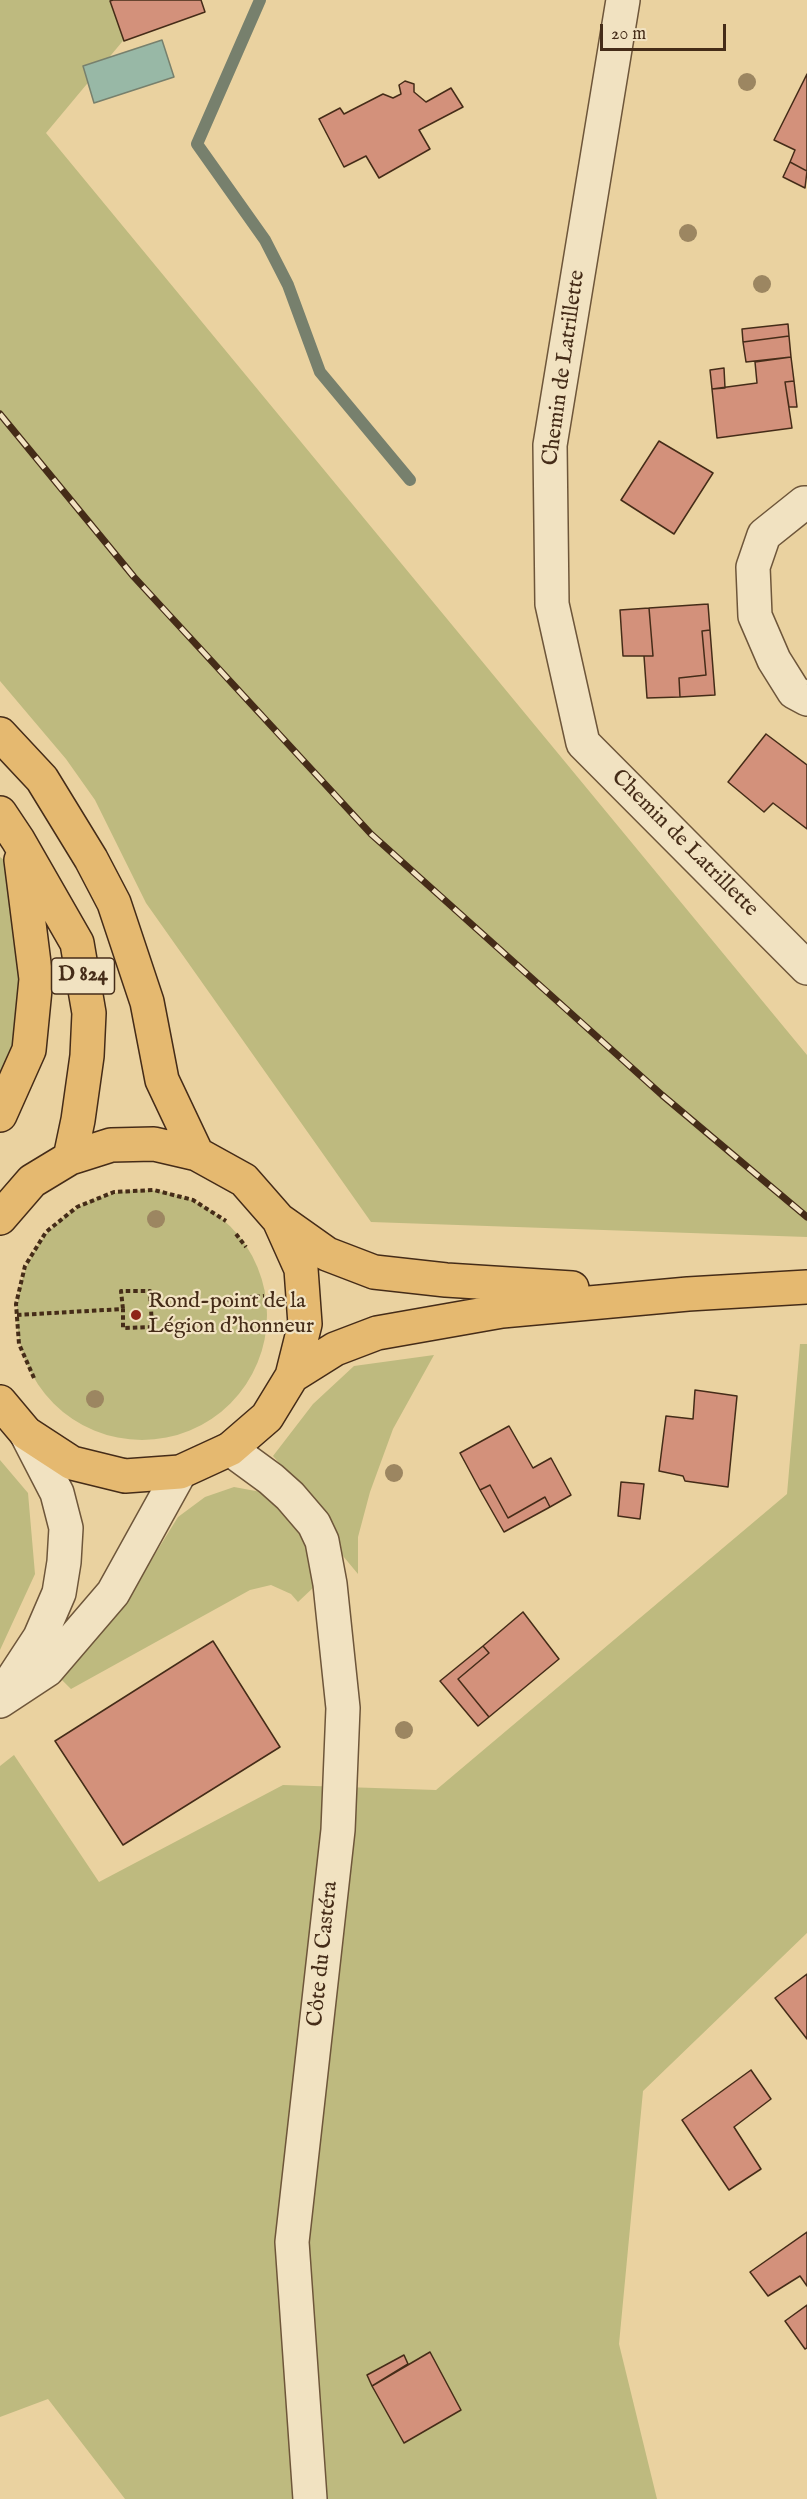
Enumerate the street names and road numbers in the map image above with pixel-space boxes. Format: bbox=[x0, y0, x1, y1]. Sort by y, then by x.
street label: Chemin de Latrillette bbox=[538, 268, 592, 468]
street label: Chemin de Latrillette bbox=[605, 765, 763, 923]
road number: D 824 bbox=[52, 958, 115, 994]
street label: Côte du Castéra bbox=[303, 1880, 345, 2028]

